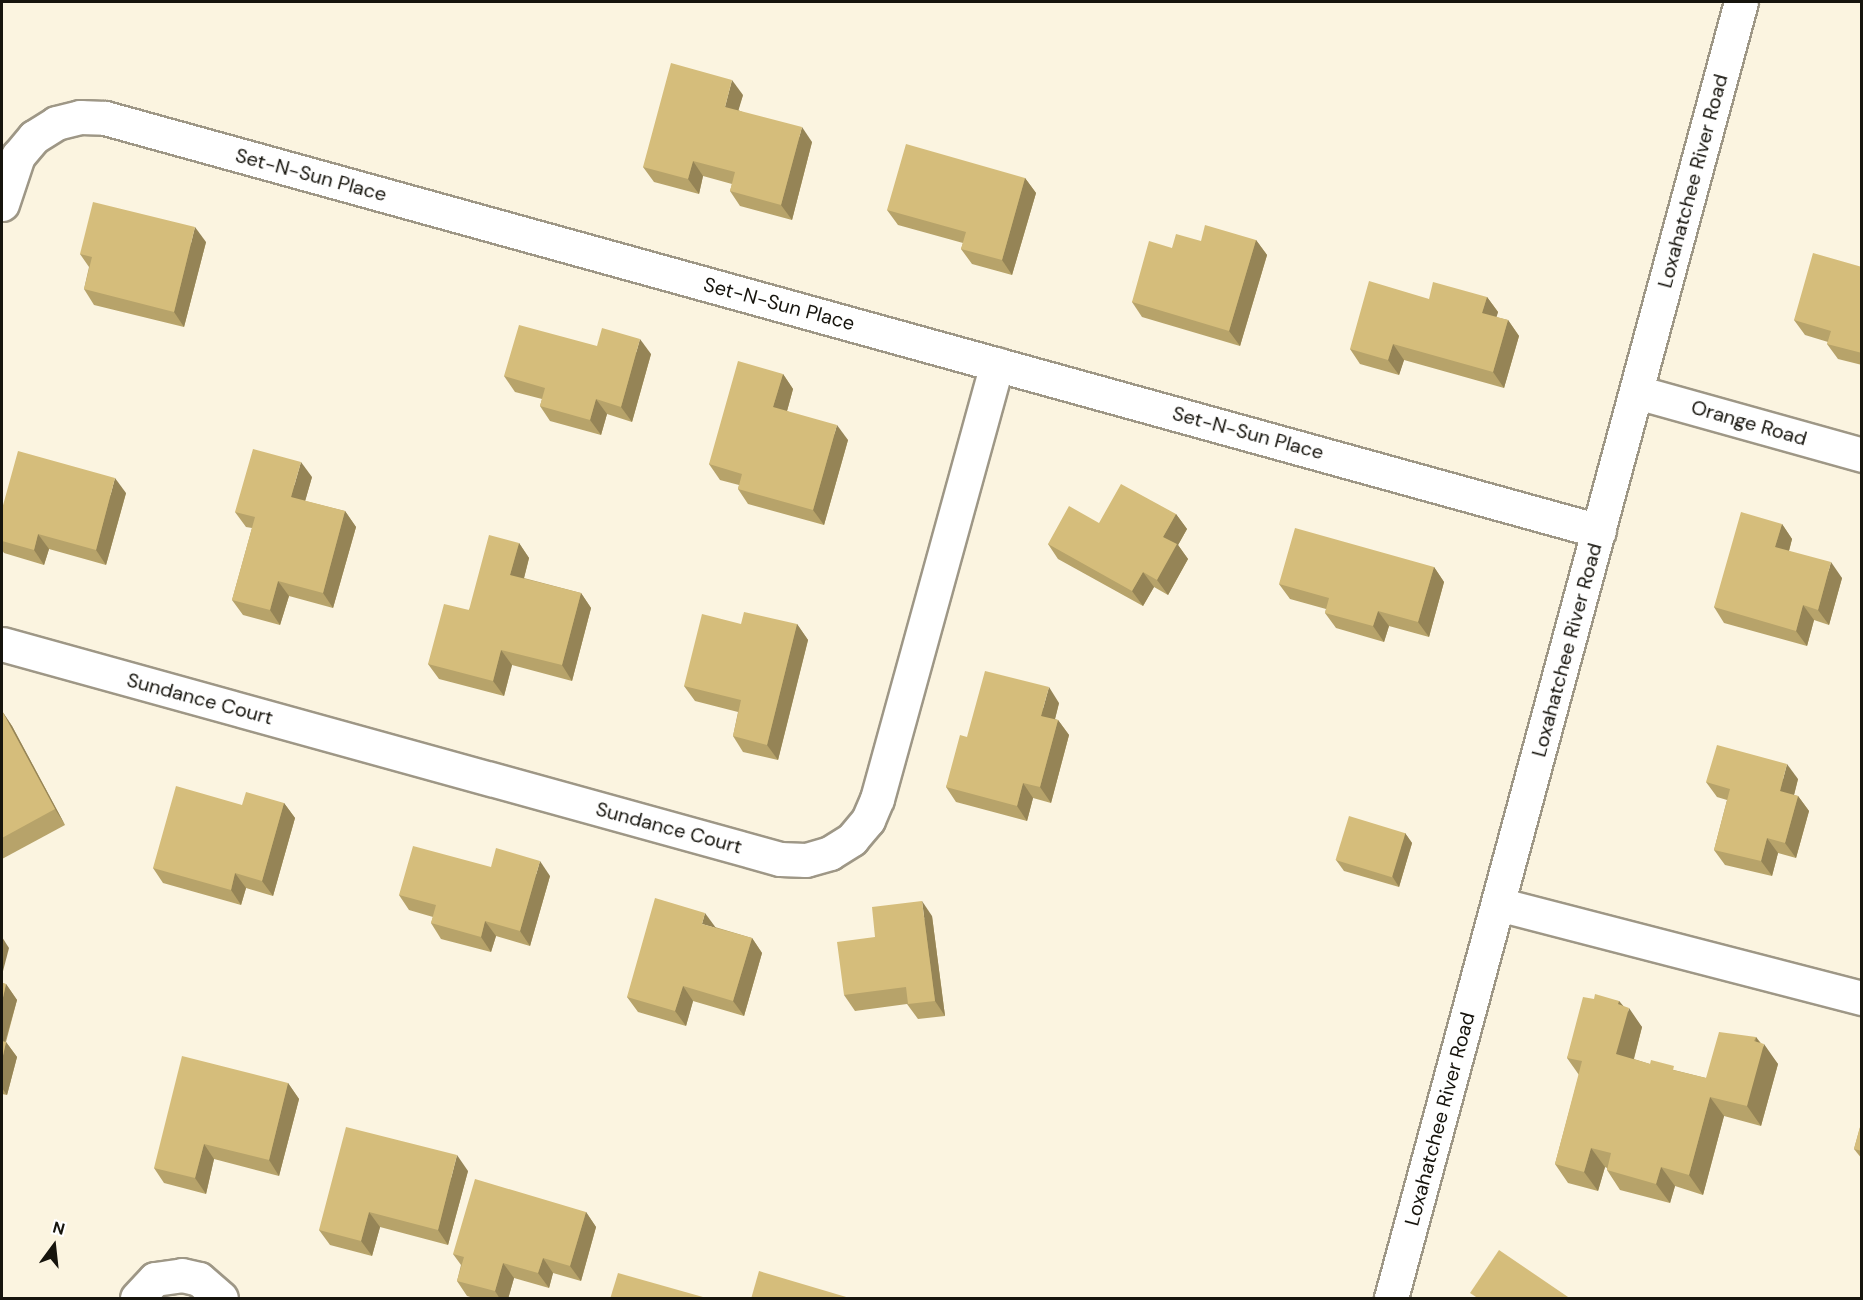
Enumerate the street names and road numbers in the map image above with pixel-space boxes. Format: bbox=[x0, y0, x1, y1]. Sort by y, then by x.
street label: Loxahatchee River Road bbox=[1653, 71, 1733, 291]
street label: Set-N-Sun Place bbox=[233, 143, 389, 207]
street label: Set-N-Sun Place bbox=[701, 272, 857, 336]
street label: Orange Road bbox=[1688, 395, 1810, 451]
street label: Set-N-Sun Place bbox=[1170, 401, 1326, 465]
street label: Loxahatchee River Road bbox=[1527, 540, 1607, 760]
street label: Sundance Court bbox=[124, 668, 276, 730]
street label: Sundance Court bbox=[593, 797, 745, 859]
street label: Loxahatchee River Road bbox=[1400, 1009, 1480, 1229]

